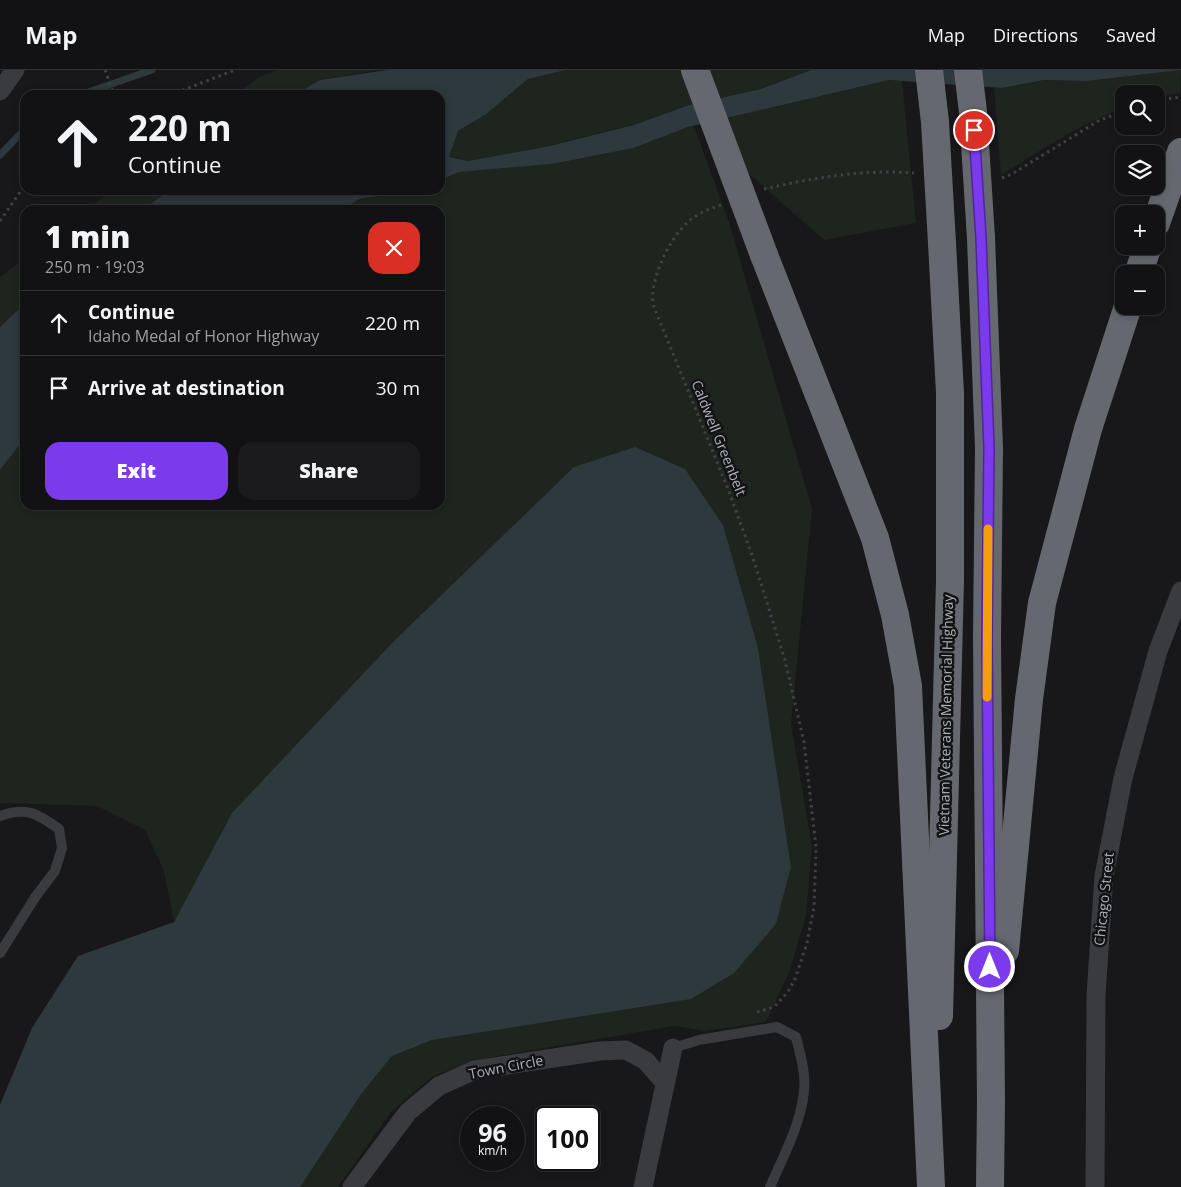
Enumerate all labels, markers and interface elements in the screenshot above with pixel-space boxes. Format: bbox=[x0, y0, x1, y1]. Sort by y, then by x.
text: Map bbox=[25, 18, 77, 51]
text: Map bbox=[928, 23, 965, 47]
text: Directions bbox=[993, 23, 1078, 47]
text: Saved bbox=[1106, 23, 1156, 47]
map controls bbox=[1115, 85, 1165, 315]
button: search bbox=[1115, 85, 1165, 135]
text: 220 m bbox=[128, 104, 232, 151]
pin bbox=[953, 109, 995, 151]
icon: ahead bbox=[45, 110, 110, 175]
icon: arrive bbox=[960, 116, 988, 144]
button: layers bbox=[1115, 145, 1165, 195]
text: Continue bbox=[128, 149, 221, 179]
button: + bbox=[1115, 205, 1165, 255]
text: 1 min bbox=[45, 216, 130, 257]
button: close bbox=[368, 222, 420, 274]
text: 250 m · 19:03 bbox=[45, 256, 145, 278]
button: − bbox=[1115, 265, 1165, 315]
text: Continue bbox=[88, 299, 175, 325]
icon: ahead bbox=[45, 309, 73, 337]
text: 220 m bbox=[365, 310, 420, 336]
text: Idaho Medal of Honor Highway bbox=[88, 325, 319, 347]
icon: arrive bbox=[45, 374, 73, 402]
text: Arrive at destination bbox=[88, 375, 285, 401]
text: 30 m bbox=[376, 375, 420, 401]
street label: Caldwell Greenbelt bbox=[688, 377, 751, 499]
button: Exit bbox=[45, 442, 228, 500]
button: Share bbox=[238, 442, 420, 500]
street label: Vietnam Veterans Memorial Highway bbox=[934, 593, 957, 836]
street label: Chicago Street bbox=[1089, 851, 1118, 947]
position arrow bbox=[963, 940, 1015, 992]
street label: Town Circle bbox=[467, 1050, 545, 1083]
speed limit sign: 100 bbox=[535, 1106, 600, 1171]
text: 96 bbox=[478, 1115, 507, 1149]
text: km/h bbox=[478, 1142, 507, 1159]

